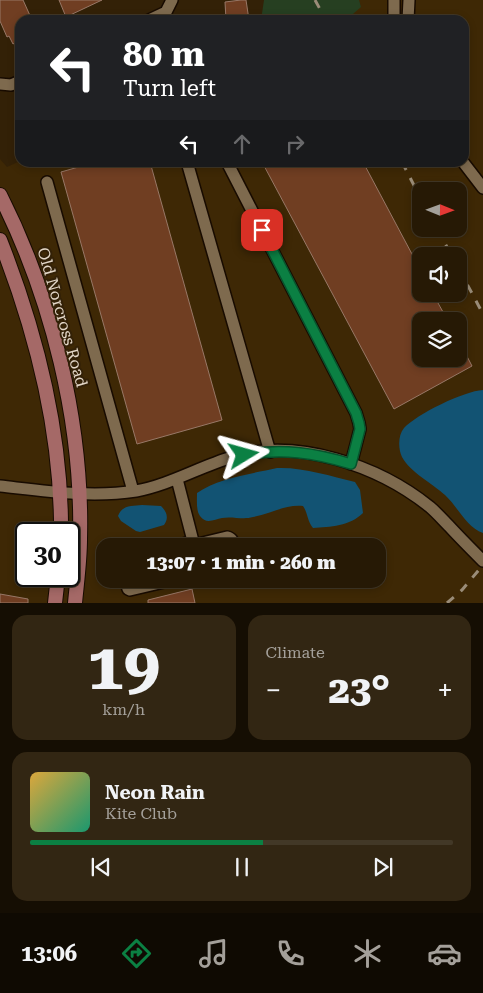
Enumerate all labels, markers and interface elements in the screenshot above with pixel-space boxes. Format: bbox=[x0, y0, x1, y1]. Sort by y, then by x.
text: 80 m bbox=[123, 34, 205, 75]
icon: left bbox=[40, 35, 105, 100]
text: Turn left bbox=[123, 76, 216, 101]
icon: left bbox=[175, 130, 203, 158]
icon: ahead bbox=[228, 130, 256, 158]
icon: right bbox=[281, 130, 309, 158]
north arrow bbox=[412, 182, 468, 238]
map controls bbox=[412, 182, 467, 367]
pin bbox=[241, 209, 283, 251]
icon: arrive bbox=[248, 216, 276, 244]
street label: Old Norcross Road bbox=[33, 245, 92, 389]
button: sound bbox=[412, 247, 467, 302]
button: layers bbox=[412, 312, 467, 367]
position arrow bbox=[217, 428, 269, 480]
speed limit sign: 30 bbox=[15, 522, 80, 587]
text: 13:07 · 1 min · 260 m bbox=[146, 551, 336, 574]
text: 19 bbox=[87, 629, 160, 705]
text: Climate bbox=[266, 643, 325, 662]
text: 23° bbox=[328, 668, 390, 712]
text: − bbox=[266, 674, 281, 707]
text: + bbox=[437, 674, 453, 707]
text: km/h bbox=[102, 700, 145, 719]
text: Neon Rain bbox=[105, 781, 205, 804]
text: Kite Club bbox=[105, 804, 177, 823]
icon: previous bbox=[87, 853, 115, 881]
icon: pause bbox=[228, 853, 256, 881]
icon: next bbox=[369, 853, 397, 881]
icon: directions bbox=[119, 936, 154, 971]
icon: music bbox=[196, 936, 231, 971]
icon: phone bbox=[273, 936, 308, 971]
icon: climate bbox=[350, 936, 385, 971]
icon: car bbox=[427, 936, 462, 971]
text: 13:06 bbox=[21, 941, 77, 966]

